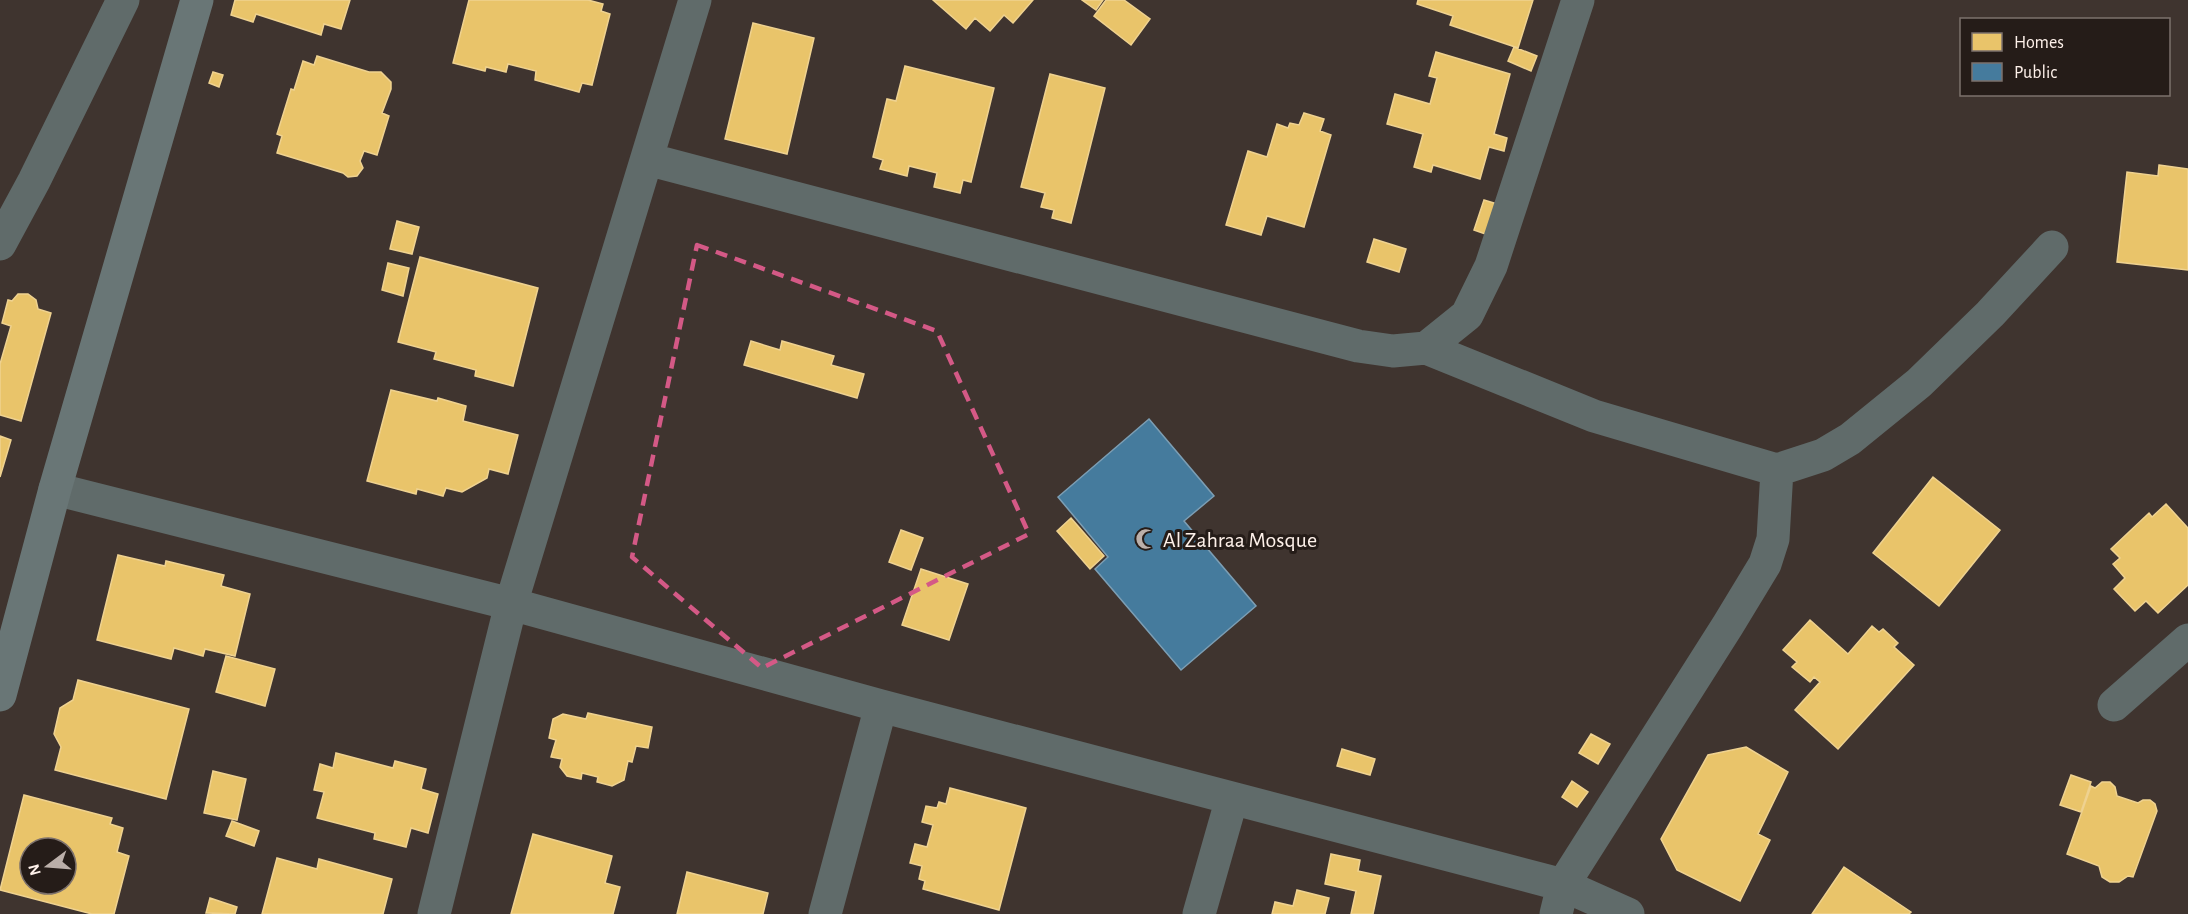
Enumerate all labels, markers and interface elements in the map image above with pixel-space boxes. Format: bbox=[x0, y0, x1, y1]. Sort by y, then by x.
legend bbox=[1960, 18, 2170, 96]
text: Homes bbox=[2014, 34, 2064, 52]
text: Public bbox=[2014, 64, 2057, 82]
mosque icon: Al Zahraa Mosque bbox=[1134, 527, 1158, 551]
place label: Al Zahraa Mosque bbox=[1163, 529, 1317, 551]
north arrow bbox=[18, 836, 78, 896]
text: N bbox=[25, 862, 44, 877]

